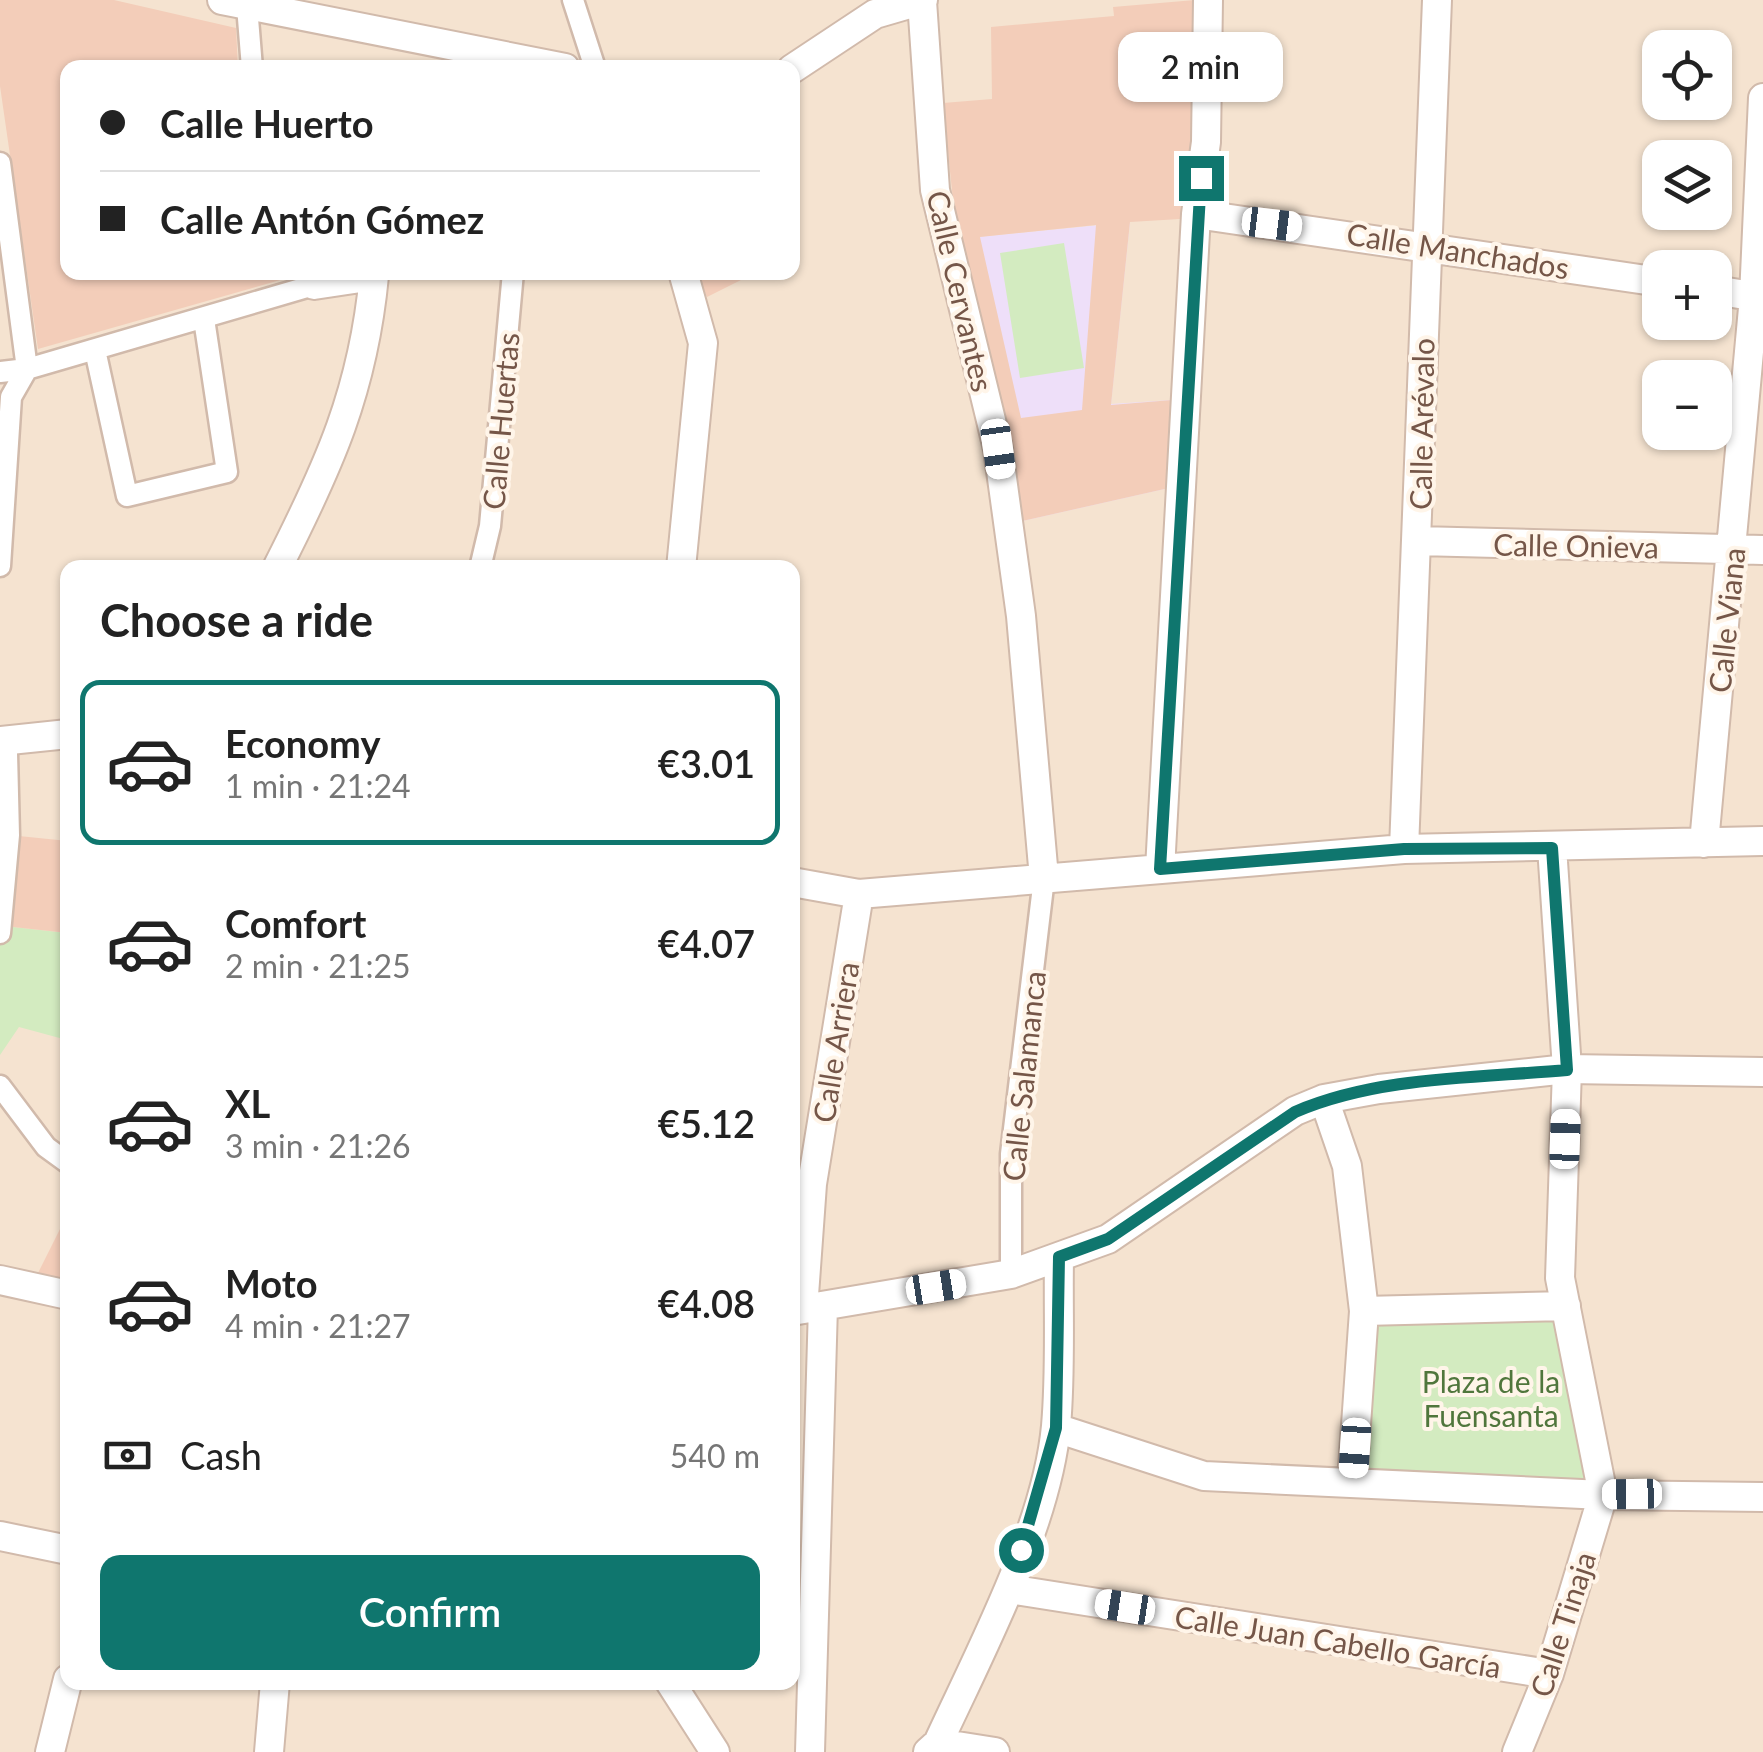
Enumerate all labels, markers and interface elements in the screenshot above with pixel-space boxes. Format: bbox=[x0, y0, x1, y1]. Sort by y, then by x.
map controls bbox=[1642, 30, 1732, 450]
button: locate bbox=[1642, 30, 1732, 120]
callout: 2 min bbox=[1118, 33, 1284, 103]
text: 2 min bbox=[1161, 47, 1240, 86]
text: Calle Huerto bbox=[160, 100, 373, 146]
button: layers bbox=[1642, 140, 1732, 230]
route end bbox=[1179, 156, 1224, 201]
street label: Calle Cervantes bbox=[920, 187, 1002, 395]
text: Calle Antón Gómez bbox=[160, 196, 484, 242]
car bbox=[1240, 205, 1304, 243]
street label: Calle Manchados bbox=[1344, 215, 1572, 285]
button: + bbox=[1642, 250, 1732, 340]
street label: Calle Huertas bbox=[474, 331, 526, 511]
street label: Calle Arévalo bbox=[1402, 338, 1440, 510]
button: − bbox=[1642, 360, 1732, 450]
car bbox=[979, 417, 1017, 481]
street label: Calle Onieva bbox=[1493, 526, 1659, 564]
street label: Calle Viana bbox=[1700, 546, 1752, 694]
text: Choose a ride bbox=[100, 593, 373, 647]
icon: car bbox=[105, 718, 195, 808]
text: Economy bbox=[225, 720, 380, 766]
text: €3.01 bbox=[658, 740, 755, 786]
text: 1 min · 21:24 bbox=[225, 766, 411, 805]
icon: car bbox=[105, 898, 195, 988]
text: Comfort bbox=[225, 900, 366, 946]
text: €4.07 bbox=[658, 920, 755, 966]
text: 2 min · 21:25 bbox=[225, 946, 411, 985]
street label: Calle Arriera bbox=[805, 959, 865, 1125]
street label: Calle Salamanca bbox=[994, 969, 1052, 1183]
icon: car bbox=[105, 1078, 195, 1168]
text: XL bbox=[225, 1080, 270, 1126]
text: €5.12 bbox=[658, 1100, 755, 1146]
car bbox=[1549, 1108, 1581, 1170]
text: 3 min · 21:26 bbox=[225, 1126, 411, 1165]
icon: car bbox=[105, 1258, 195, 1348]
text: Moto bbox=[225, 1260, 318, 1306]
car bbox=[904, 1267, 968, 1307]
text: €4.08 bbox=[658, 1280, 755, 1326]
text: 4 min · 21:27 bbox=[225, 1306, 411, 1345]
park label: Plaza de la Fuensanta bbox=[1422, 1363, 1560, 1433]
car bbox=[1338, 1417, 1372, 1479]
icon: cash bbox=[100, 1428, 155, 1483]
text: Cash bbox=[180, 1432, 262, 1478]
text: 540 m bbox=[670, 1436, 760, 1475]
car bbox=[1602, 1478, 1662, 1510]
route start bbox=[999, 1528, 1044, 1573]
street label: Calle Tinaja bbox=[1522, 1547, 1602, 1701]
button: Confirm bbox=[100, 1555, 760, 1670]
car bbox=[1093, 1587, 1157, 1627]
street label: Calle Juan Cabello García bbox=[1172, 1597, 1504, 1685]

